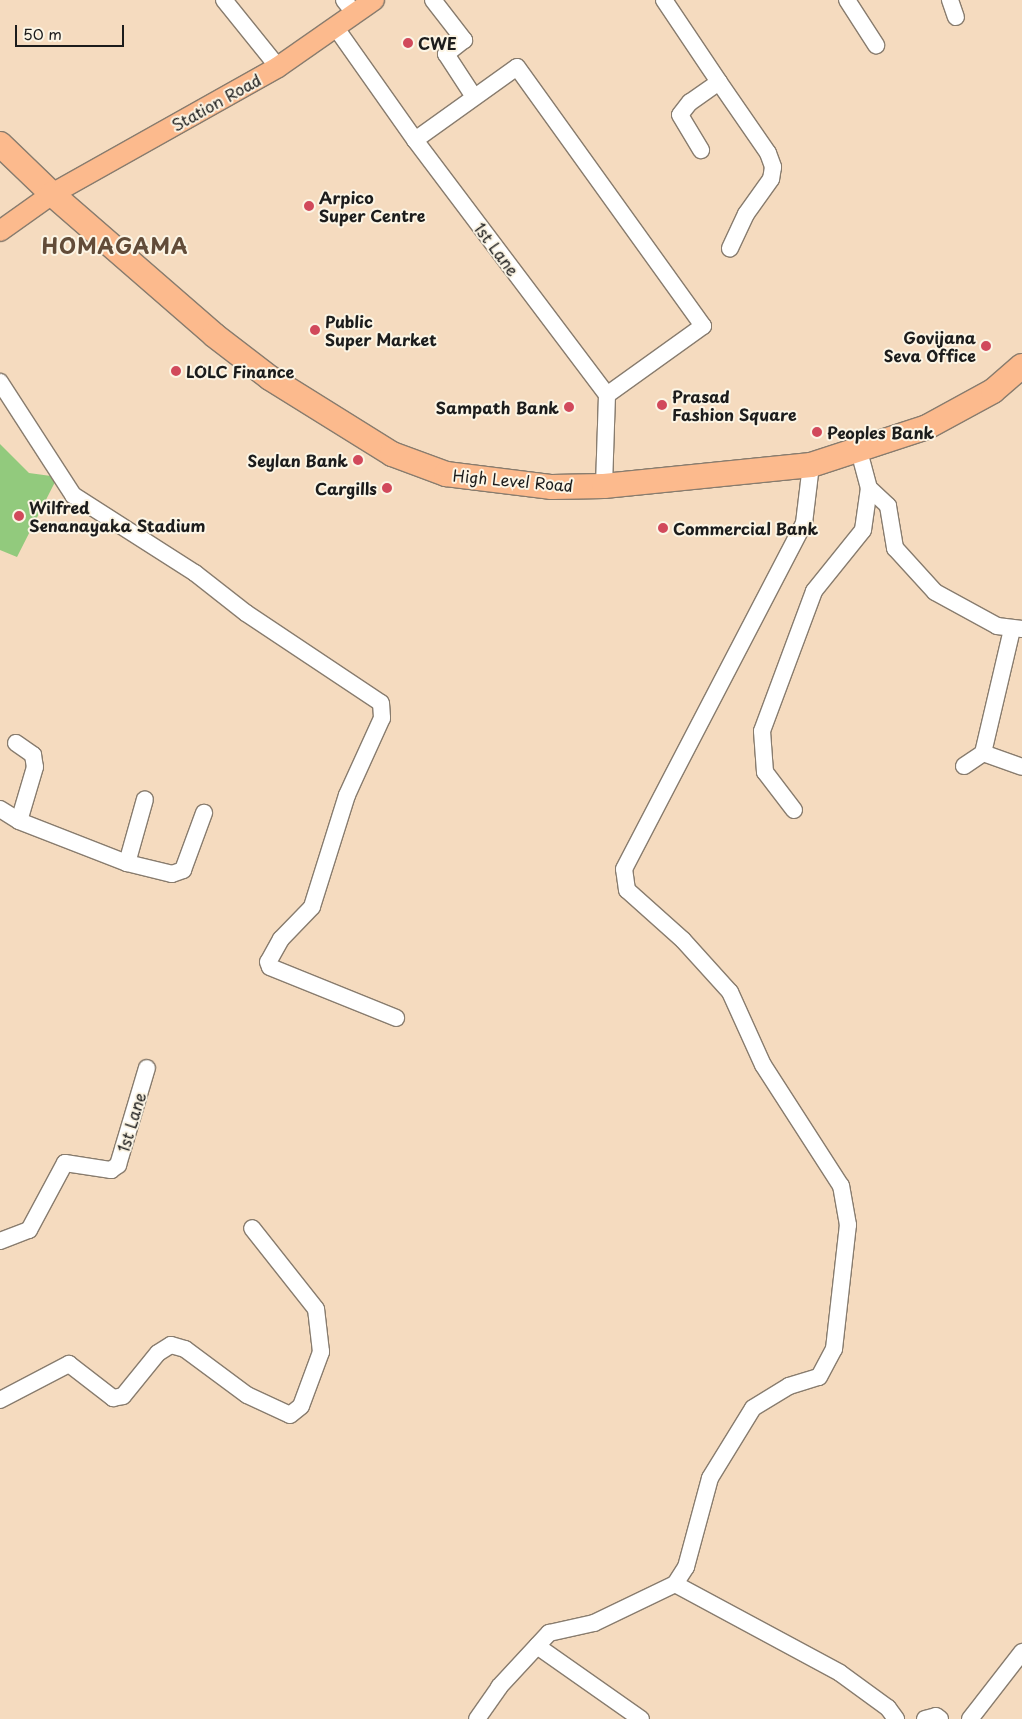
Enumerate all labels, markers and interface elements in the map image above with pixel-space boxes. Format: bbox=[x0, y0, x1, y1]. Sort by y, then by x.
scale bar bbox=[18, 15, 126, 47]
text: 50 m bbox=[23, 22, 62, 45]
place label: CWE bbox=[418, 33, 457, 53]
marker: CWE bbox=[402, 37, 414, 49]
street label: Station Road bbox=[168, 70, 264, 134]
place label: Arpico Super Centre bbox=[319, 187, 426, 225]
marker: Arpico Super Centre bbox=[303, 200, 315, 212]
street label: 1st Lane bbox=[470, 218, 524, 280]
district label: HOMAGAMA bbox=[41, 232, 189, 258]
place label: Public Super Market bbox=[325, 311, 438, 349]
marker: Public Super Market bbox=[309, 324, 321, 336]
place label: Govijana Seva Office bbox=[883, 327, 976, 365]
marker: Govijana Seva Office bbox=[980, 340, 992, 352]
place label: LOLC Finance bbox=[186, 361, 295, 381]
marker: LOLC Finance bbox=[170, 365, 182, 377]
place label: Prasad Fashion Square bbox=[672, 386, 797, 424]
place label: Sampath Bank bbox=[437, 397, 559, 417]
marker: Prasad Fashion Square bbox=[656, 399, 668, 411]
marker: Sampath Bank bbox=[563, 401, 575, 413]
place label: Peoples Bank bbox=[827, 422, 934, 442]
marker: Peoples Bank bbox=[811, 426, 823, 438]
place label: Seylan Bank bbox=[247, 450, 348, 470]
marker: Seylan Bank bbox=[352, 454, 364, 466]
street label: High Level Road bbox=[451, 465, 575, 495]
place label: Cargills bbox=[315, 478, 377, 498]
marker: Cargills bbox=[381, 482, 393, 494]
place label: Wilfred Senanayaka Stadium bbox=[29, 497, 206, 535]
marker: Wilfred Senanayaka Stadium bbox=[13, 510, 25, 522]
place label: Commercial Bank bbox=[673, 518, 819, 538]
marker: Commercial Bank bbox=[657, 522, 669, 534]
street label: 1st Lane bbox=[112, 1089, 150, 1155]

